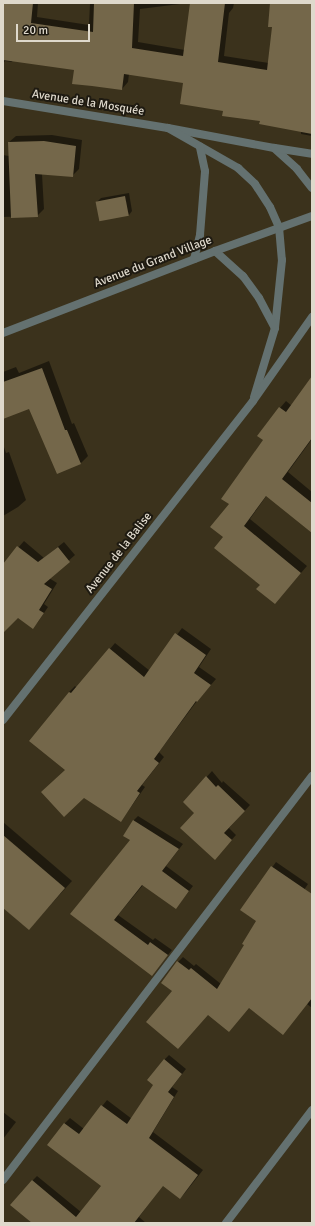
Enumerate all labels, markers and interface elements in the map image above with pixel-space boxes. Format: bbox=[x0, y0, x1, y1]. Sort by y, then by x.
scale bar bbox=[18, 16, 92, 42]
text: 20 m bbox=[23, 23, 48, 38]
street label: Avenue de la Mosquée bbox=[31, 87, 145, 119]
street label: Avenue du Grand Village bbox=[92, 233, 214, 291]
street label: Avenue de la Balise bbox=[83, 510, 155, 596]

